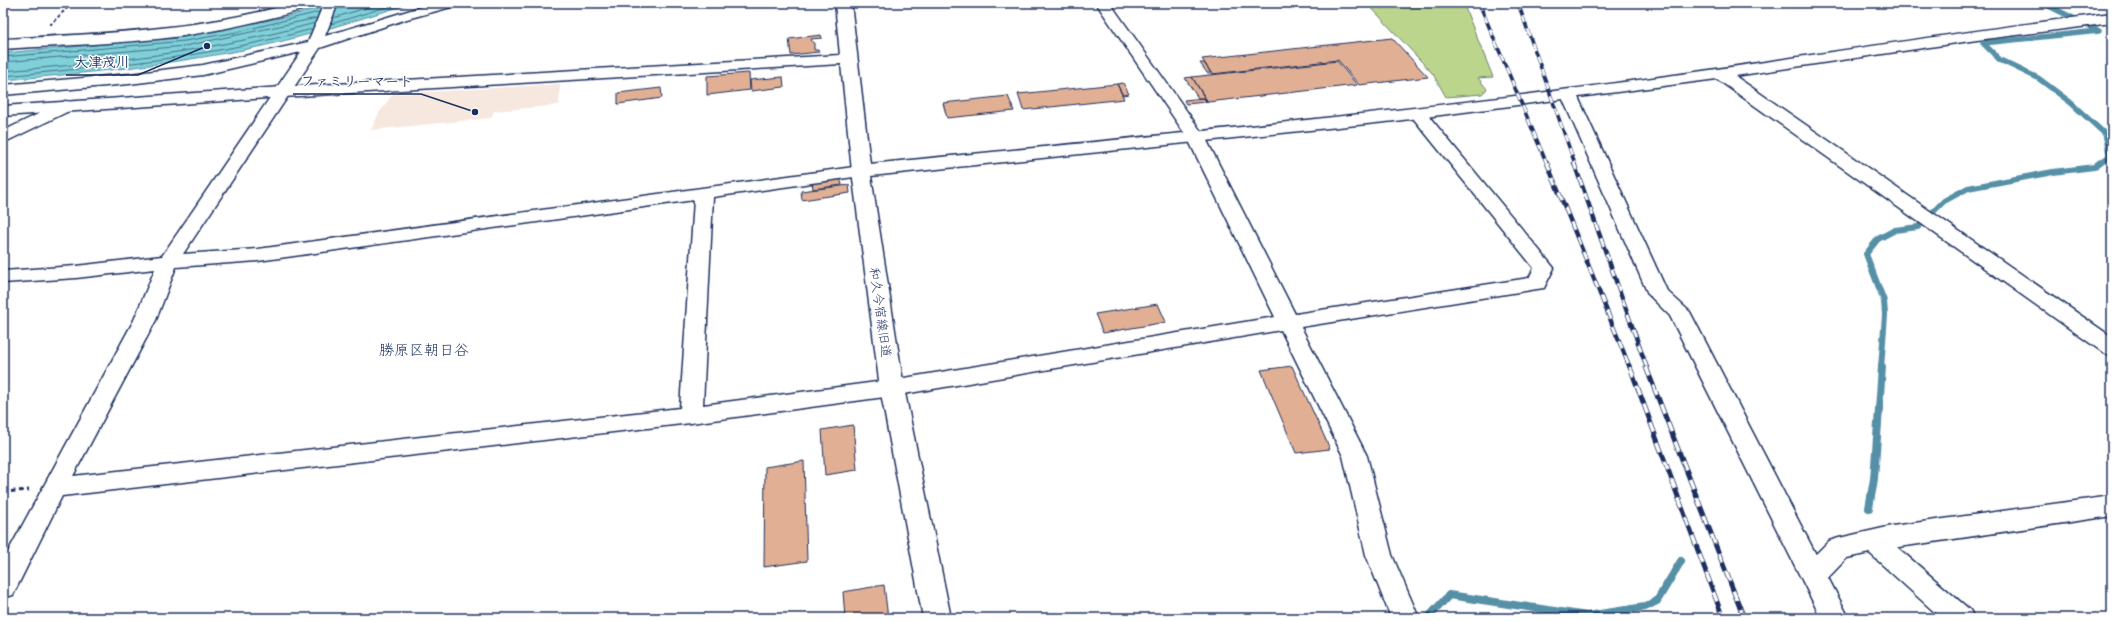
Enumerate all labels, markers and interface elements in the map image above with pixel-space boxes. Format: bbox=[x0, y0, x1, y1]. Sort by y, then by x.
callout: 大津茂川 bbox=[66, 49, 138, 75]
text: 大津茂川 bbox=[74, 54, 130, 74]
callout: ファミリーマート bbox=[293, 68, 421, 94]
text: ファミリーマート bbox=[301, 73, 413, 93]
street label: 和久今宿線旧道 bbox=[863, 266, 894, 359]
district label: 勝原区朝日谷 bbox=[379, 341, 469, 363]

